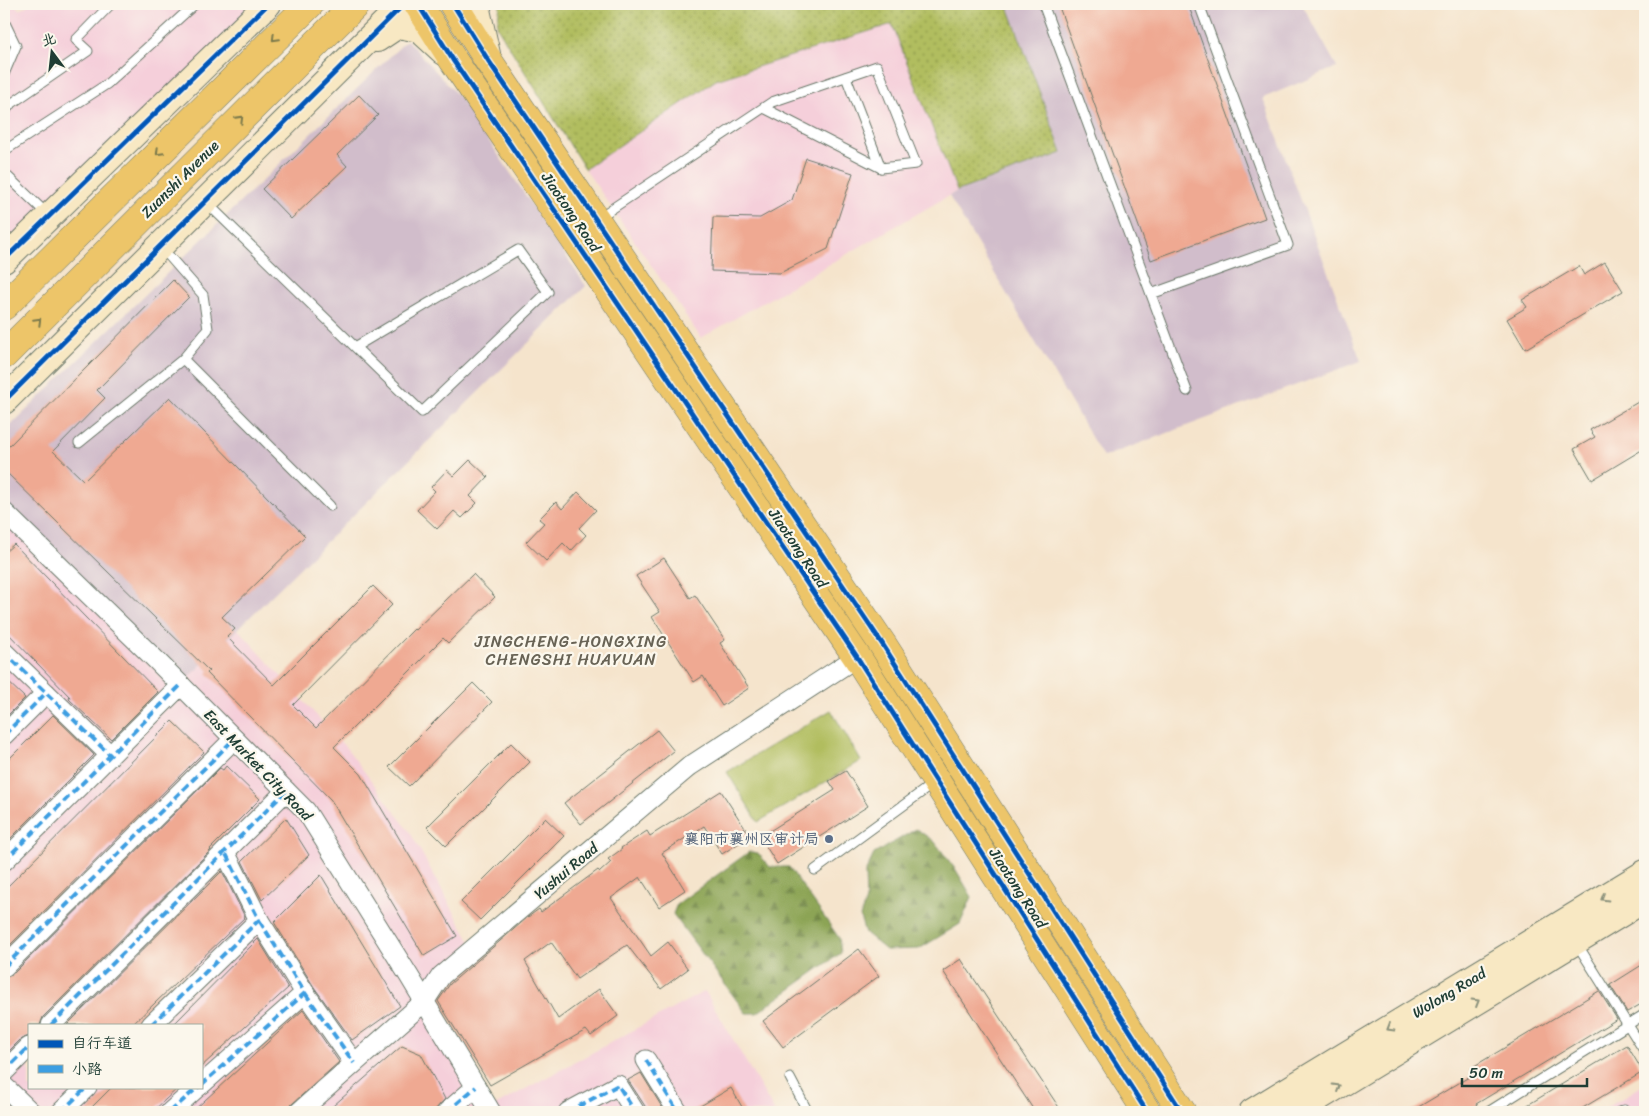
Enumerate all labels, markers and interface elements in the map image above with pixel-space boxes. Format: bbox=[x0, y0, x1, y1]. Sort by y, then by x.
text: 北 bbox=[39, 26, 59, 54]
north arrow bbox=[28, 28, 78, 78]
one-way arrow bbox=[272, 32, 281, 41]
one-way arrow bbox=[234, 116, 243, 125]
street label: Zuanshi Avenue bbox=[135, 134, 225, 224]
one-way arrow bbox=[156, 146, 165, 155]
street label: Jiaotong Road bbox=[534, 166, 608, 258]
one-way arrow bbox=[32, 317, 41, 326]
street label: Jiaotong Road bbox=[761, 502, 835, 594]
district label: JINGCHENG-HONGXING CHENGSHI HUAYUAN bbox=[474, 627, 667, 674]
street label: East Market City Road bbox=[197, 703, 320, 828]
place label: 襄阳市襄州区审计局 bbox=[684, 826, 819, 852]
marker: 襄阳市襄州区审计局 bbox=[823, 833, 835, 845]
street label: Yushui Road bbox=[528, 835, 605, 906]
street label: Jiaotong Road bbox=[981, 841, 1055, 935]
one-way arrow bbox=[1600, 892, 1609, 902]
street label: Wolong Road bbox=[1407, 960, 1492, 1025]
one-way arrow bbox=[1470, 999, 1479, 1009]
one-way arrow bbox=[1387, 1022, 1396, 1032]
legend bbox=[28, 1024, 202, 1088]
text: 自行车道 bbox=[72, 1030, 132, 1056]
text: 小路 bbox=[72, 1056, 102, 1082]
scale bar bbox=[1462, 1056, 1586, 1088]
text: 50 m bbox=[1469, 1060, 1504, 1086]
one-way arrow bbox=[1331, 1083, 1340, 1093]

